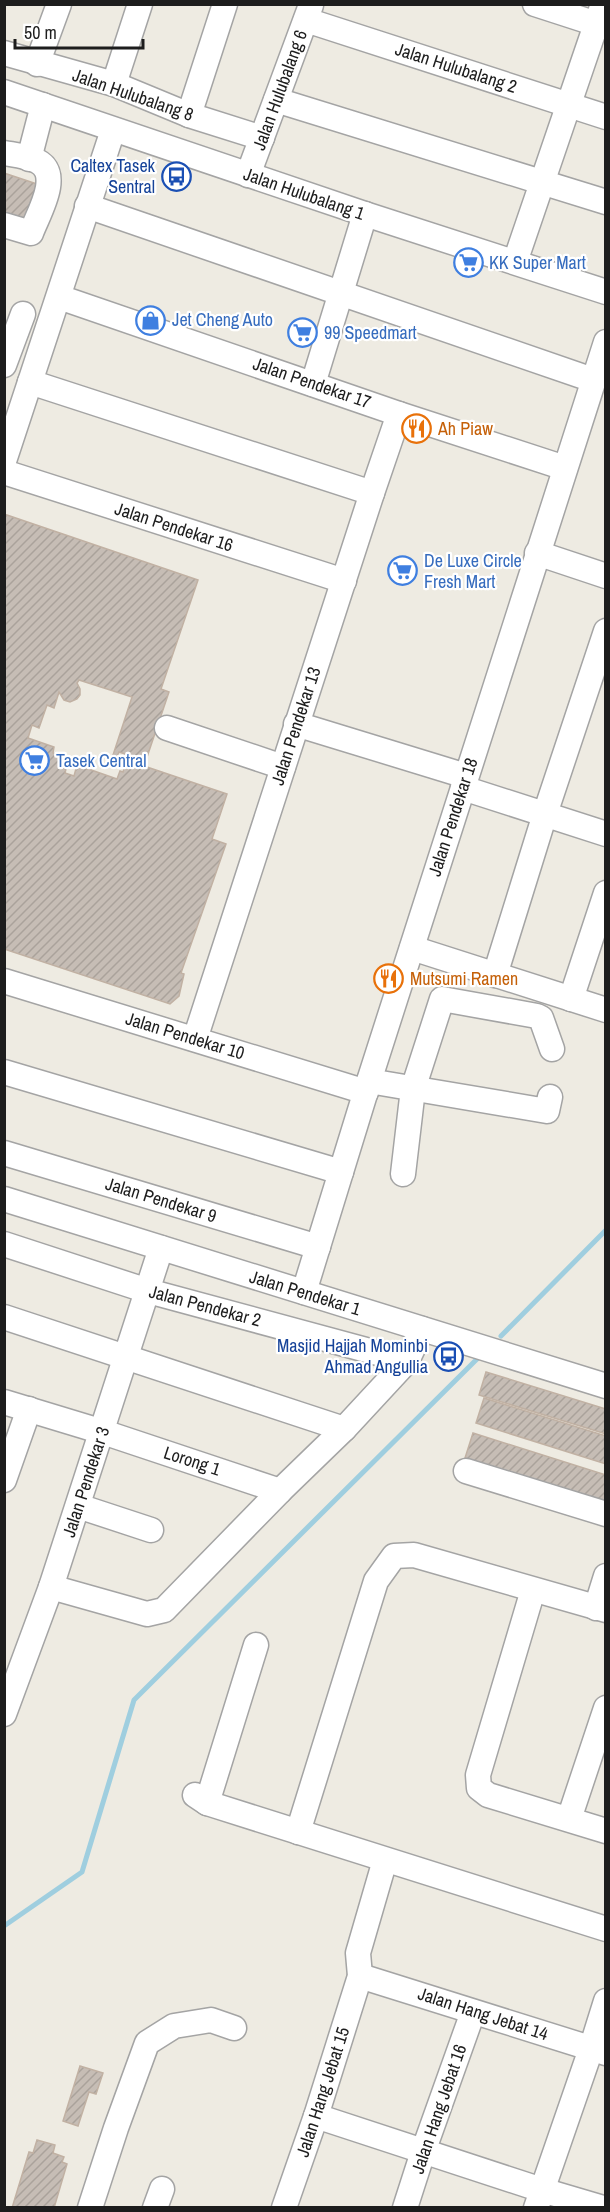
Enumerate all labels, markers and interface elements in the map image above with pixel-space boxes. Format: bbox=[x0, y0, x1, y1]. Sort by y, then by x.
scale bar bbox=[15, 12, 142, 50]
text: 50 m bbox=[24, 20, 57, 45]
street label: Jalan Hulubalang 6 bbox=[246, 26, 313, 153]
street label: Jalan Hulubalang 2 bbox=[392, 36, 520, 99]
street label: Jalan Hulubalang 8 bbox=[69, 62, 197, 127]
place label: Caltex Tasek Sentral bbox=[70, 153, 156, 199]
bus stop icon: Caltex Tasek Sentral bbox=[160, 160, 192, 192]
street label: Jalan Hulubalang 1 bbox=[240, 161, 369, 226]
supermarket icon: KK Super Mart bbox=[452, 247, 484, 279]
place label: KK Super Mart bbox=[489, 250, 586, 275]
shop icon: Jet Cheng Auto bbox=[135, 304, 167, 336]
place label: Jet Cheng Auto bbox=[172, 307, 273, 332]
supermarket icon: 99 Speedmart bbox=[287, 317, 319, 349]
place label: 99 Speedmart bbox=[324, 320, 417, 345]
street label: Jalan Pendekar 17 bbox=[250, 351, 374, 414]
restaurant icon: Ah Piaw bbox=[401, 413, 433, 445]
place label: Ah Piaw bbox=[437, 416, 493, 441]
street label: Jalan Pendekar 16 bbox=[112, 496, 237, 557]
place label: De Luxe Circle Fresh Mart bbox=[424, 548, 522, 594]
supermarket icon: De Luxe Circle Fresh Mart bbox=[387, 555, 419, 587]
street label: Jalan Pendekar 13 bbox=[265, 663, 326, 788]
supermarket icon: Tasek Central bbox=[19, 745, 51, 777]
place label: Tasek Central bbox=[56, 748, 147, 773]
street label: Jalan Pendekar 18 bbox=[422, 754, 483, 879]
restaurant icon: Mutsumi Ramen bbox=[373, 963, 405, 995]
place label: Mutsumi Ramen bbox=[410, 966, 518, 991]
street label: Jalan Pendekar 10 bbox=[123, 1006, 248, 1065]
street label: Jalan Pendekar 9 bbox=[103, 1171, 220, 1228]
street label: Jalan Pendekar 1 bbox=[247, 1264, 364, 1321]
street label: Jalan Pendekar 2 bbox=[146, 1279, 264, 1332]
place label: Masjid Hajjah Mominbi Ahmad Angullia bbox=[277, 1333, 428, 1379]
bus stop icon: Masjid Hajjah Mominbi Ahmad Angullia bbox=[433, 1340, 465, 1372]
street label: Jalan Pendekar 3 bbox=[56, 1423, 115, 1540]
street label: Lorong 1 bbox=[161, 1440, 224, 1482]
street label: Jalan Hang Jebat 14 bbox=[415, 1981, 551, 2046]
street label: Jalan Hang Jebat 15 bbox=[290, 2024, 355, 2160]
street label: Jalan Hang Jebat 16 bbox=[405, 2041, 472, 2177]

